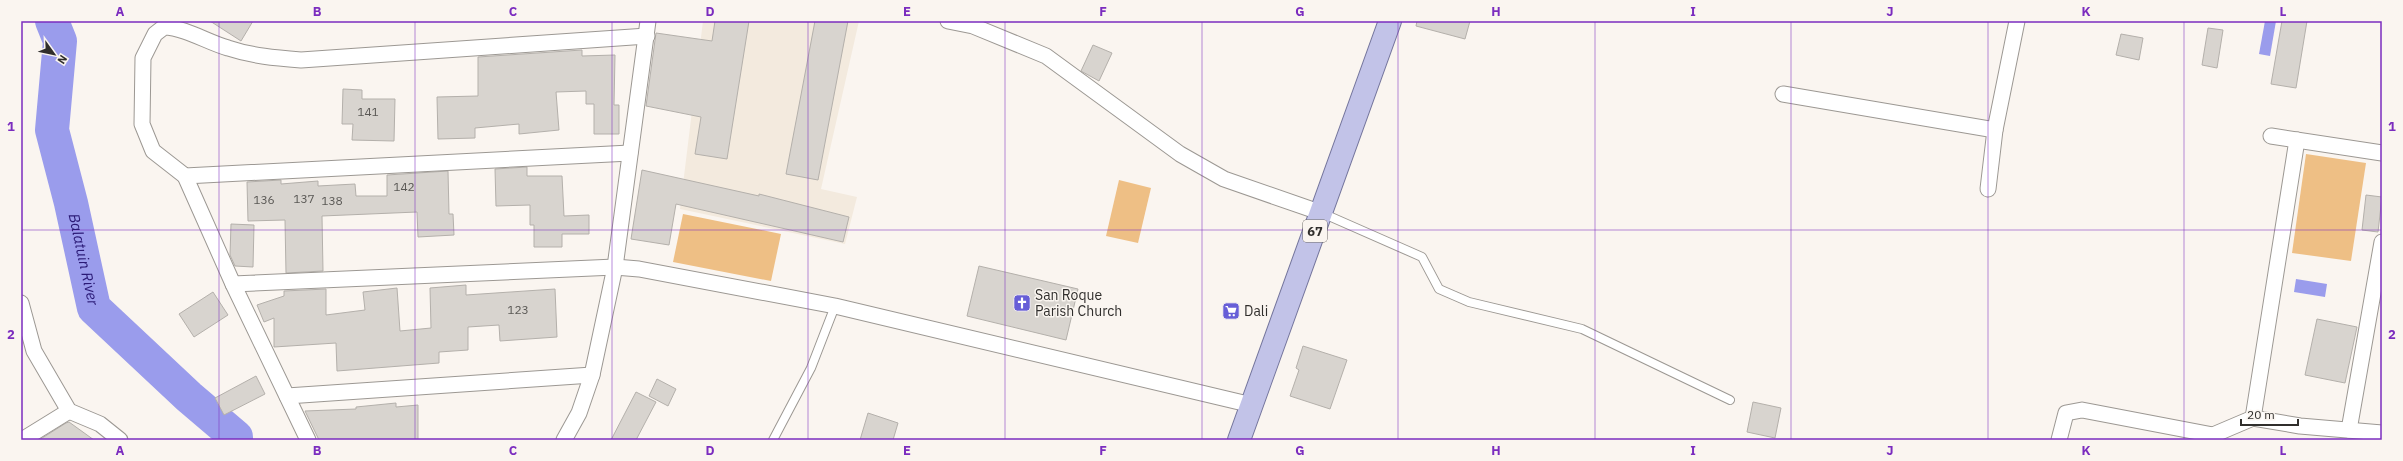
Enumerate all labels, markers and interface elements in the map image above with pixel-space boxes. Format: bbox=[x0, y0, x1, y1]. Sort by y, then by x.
text: A bbox=[116, 3, 125, 20]
text: B bbox=[313, 3, 322, 20]
text: C bbox=[509, 3, 518, 20]
text: D bbox=[705, 3, 715, 20]
text: E bbox=[903, 3, 911, 20]
text: F bbox=[1099, 3, 1107, 20]
text: G bbox=[1295, 3, 1305, 20]
text: H bbox=[1491, 3, 1501, 20]
text: I bbox=[1690, 3, 1696, 20]
text: J bbox=[1886, 3, 1894, 20]
text: K bbox=[2081, 3, 2091, 20]
text: L bbox=[2280, 3, 2287, 20]
north arrow bbox=[34, 34, 74, 74]
text: N bbox=[54, 52, 70, 67]
house number: 141 bbox=[357, 104, 379, 119]
text: 1 bbox=[7, 118, 15, 135]
text: 1 bbox=[2388, 118, 2396, 135]
house number: 142 bbox=[393, 179, 415, 194]
house number: 137 bbox=[293, 191, 315, 206]
house number: 136 bbox=[253, 192, 275, 207]
house number: 138 bbox=[321, 193, 343, 208]
water label: Balatuin River bbox=[65, 211, 103, 308]
road number: 67 bbox=[1303, 220, 1327, 242]
place label: San Roque Parish Church bbox=[1035, 286, 1122, 320]
church icon: San Roque Parish Church bbox=[1012, 293, 1032, 313]
supermarket icon: Dali bbox=[1221, 301, 1241, 321]
house number: 123 bbox=[507, 302, 529, 317]
place label: Dali bbox=[1244, 302, 1268, 320]
text: 2 bbox=[7, 326, 15, 343]
text: 2 bbox=[2388, 326, 2396, 343]
scale bar bbox=[2241, 401, 2298, 427]
text: 20 m bbox=[2247, 407, 2275, 422]
text: A bbox=[116, 442, 125, 459]
text: B bbox=[313, 442, 322, 459]
text: C bbox=[509, 442, 518, 459]
text: D bbox=[705, 442, 715, 459]
text: E bbox=[903, 442, 911, 459]
text: F bbox=[1099, 442, 1107, 459]
text: G bbox=[1295, 442, 1305, 459]
text: H bbox=[1491, 442, 1501, 459]
text: I bbox=[1690, 442, 1696, 459]
text: J bbox=[1886, 442, 1894, 459]
text: K bbox=[2081, 442, 2091, 459]
text: L bbox=[2280, 442, 2287, 459]

